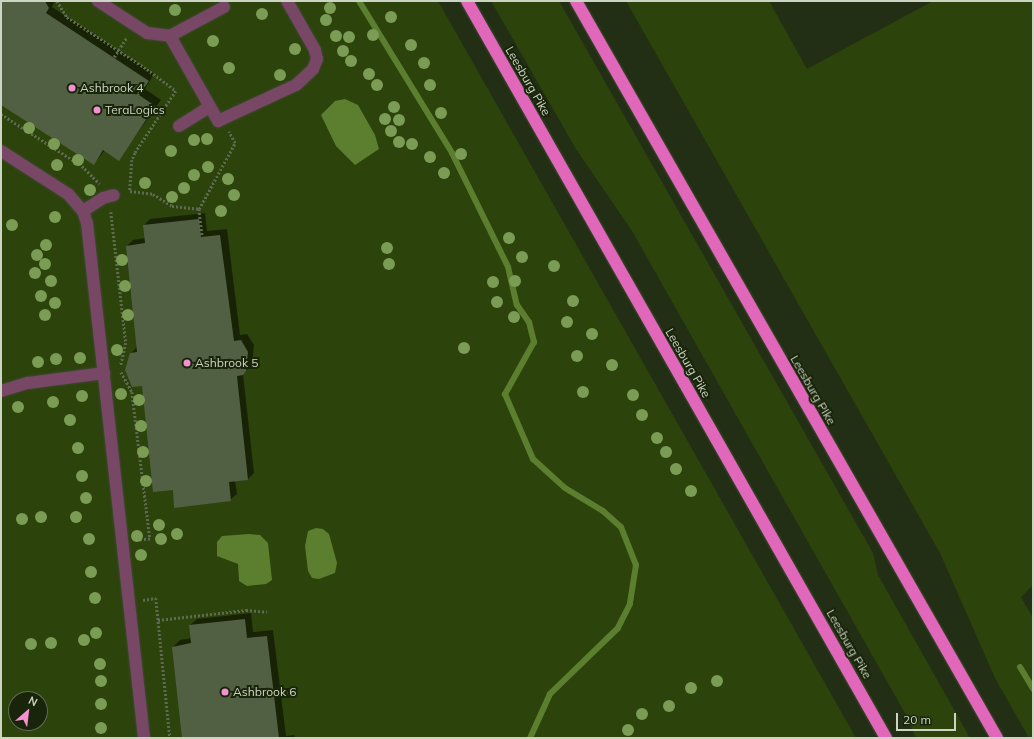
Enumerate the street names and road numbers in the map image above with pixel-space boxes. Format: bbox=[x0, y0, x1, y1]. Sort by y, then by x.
street label: Leesburg Pike bbox=[502, 44, 554, 118]
street label: Leesburg Pike bbox=[662, 326, 714, 400]
street label: Leesburg PIke bbox=[787, 353, 839, 427]
street label: Leesburg Pike bbox=[823, 607, 875, 681]

